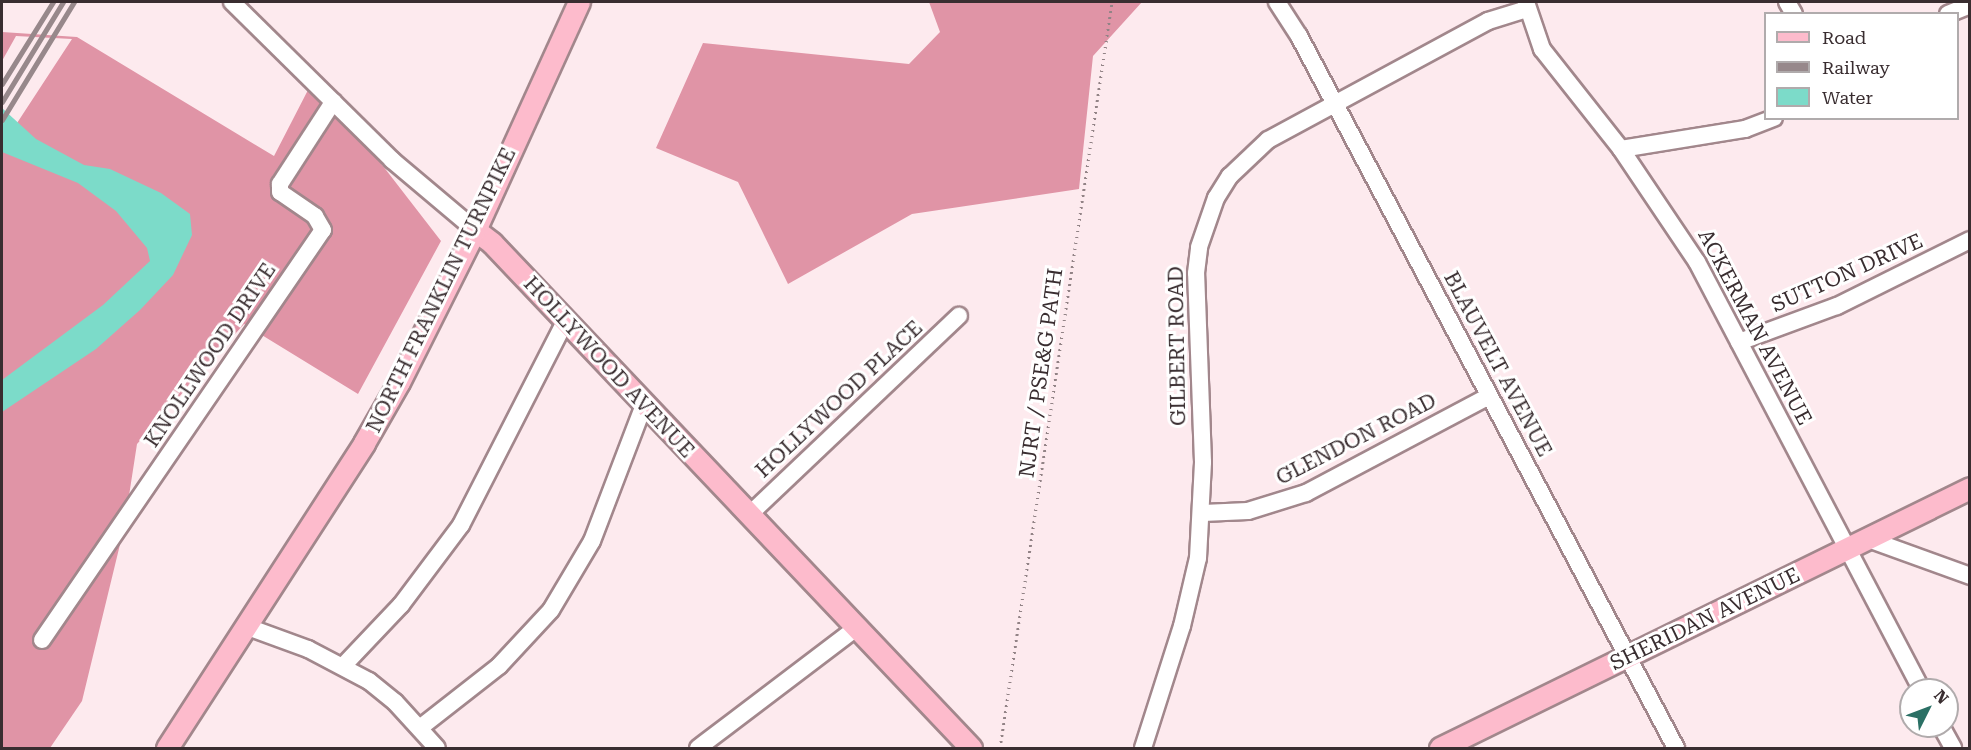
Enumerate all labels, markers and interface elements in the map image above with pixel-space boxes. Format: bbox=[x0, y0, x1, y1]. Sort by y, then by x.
legend bbox=[1764, 12, 1959, 120]
text: Road bbox=[1822, 27, 1866, 48]
text: Railway bbox=[1822, 57, 1890, 78]
text: Water bbox=[1822, 87, 1873, 108]
street label: NORTH FRANKLIN TURNPIKE bbox=[361, 143, 521, 437]
street label: ACKERMAN AVENUE bbox=[1693, 225, 1817, 429]
street label: SUTTON DRIVE bbox=[1767, 228, 1927, 318]
street label: KNOLLWOOD DRIVE bbox=[139, 258, 281, 452]
street label: GILBERT ROAD bbox=[1163, 266, 1191, 426]
street label: NJRT / PSE&G PATH bbox=[1014, 267, 1068, 479]
street label: BLAUVELT AVENUE bbox=[1439, 267, 1557, 461]
street label: HOLLYWOOD AVENUE bbox=[518, 271, 700, 463]
street label: HOLLYWOOD PLACE bbox=[750, 315, 928, 483]
street label: GLENDON ROAD bbox=[1272, 388, 1440, 490]
street label: SHERIDAN AVENUE bbox=[1606, 562, 1804, 676]
north arrow bbox=[1899, 678, 1959, 738]
text: N bbox=[1930, 686, 1952, 708]

